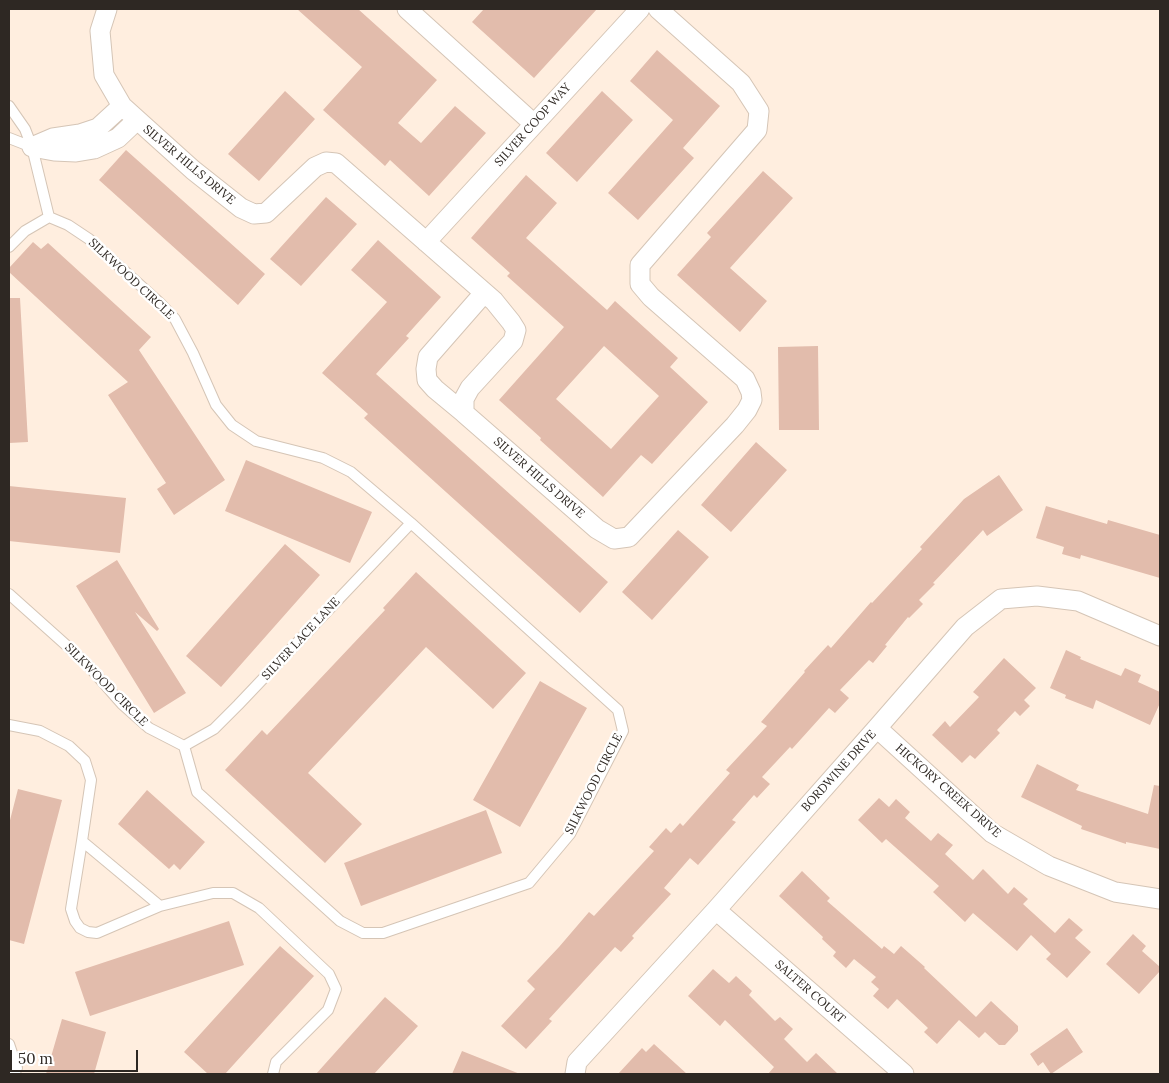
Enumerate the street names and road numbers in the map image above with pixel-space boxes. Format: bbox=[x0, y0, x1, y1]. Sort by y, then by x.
street label: SILVER COOP WAY bbox=[492, 81, 574, 169]
street label: SILVER HILLS DRIVE bbox=[140, 122, 238, 208]
street label: SILKWOOD CIRCLE bbox=[85, 236, 177, 322]
street label: SILVER HILLS DRIVE bbox=[491, 435, 587, 521]
street label: SILVER LACE LANE bbox=[259, 595, 343, 683]
street label: SILKWOOD CIRCLE bbox=[61, 640, 151, 730]
street label: BORDWINE DRIVE bbox=[799, 727, 879, 815]
street label: SILKWOOD CIRCLE bbox=[562, 731, 626, 837]
street label: HICKORY CREEK DRIVE bbox=[892, 741, 1004, 841]
street label: SALTER COURT bbox=[772, 958, 848, 1026]

